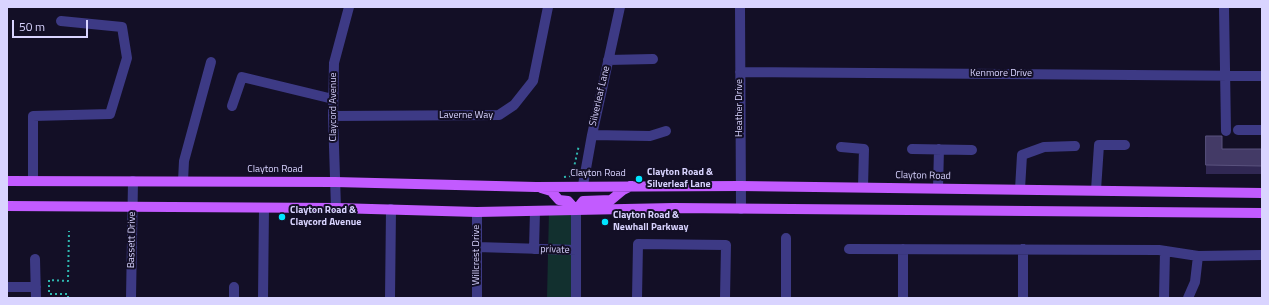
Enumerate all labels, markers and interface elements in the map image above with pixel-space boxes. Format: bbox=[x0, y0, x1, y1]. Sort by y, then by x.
scale bar bbox=[14, 12, 90, 38]
text: 50 m bbox=[19, 17, 45, 36]
street label: Silverleaf Lane bbox=[587, 65, 613, 127]
street label: Kenmore Drive bbox=[970, 68, 1032, 80]
street label: Claycord Avenue bbox=[328, 72, 340, 142]
street label: Heather Drive bbox=[734, 79, 746, 137]
street label: Laverne Way bbox=[439, 110, 493, 122]
street label: Clayton Road bbox=[247, 164, 303, 176]
place label: Clayton Road & Silverleaf Lane bbox=[647, 167, 713, 190]
street label: Clayton Road bbox=[570, 168, 626, 180]
street label: Clayton Road bbox=[895, 170, 951, 182]
marker: Clayton Road & Silverleaf Lane bbox=[634, 174, 644, 184]
place label: Clayton Road & Claycord Avenue bbox=[290, 205, 361, 228]
place label: Clayton Road & Newhall Parkway bbox=[613, 210, 689, 234]
street label: Bassett Drive bbox=[126, 212, 138, 268]
marker: Clayton Road & Claycord Avenue bbox=[277, 212, 287, 222]
marker: Clayton Road & Newhall Parkway bbox=[600, 217, 610, 227]
street label: Willcrest Drive bbox=[471, 225, 483, 285]
street label: private bbox=[540, 243, 570, 257]

